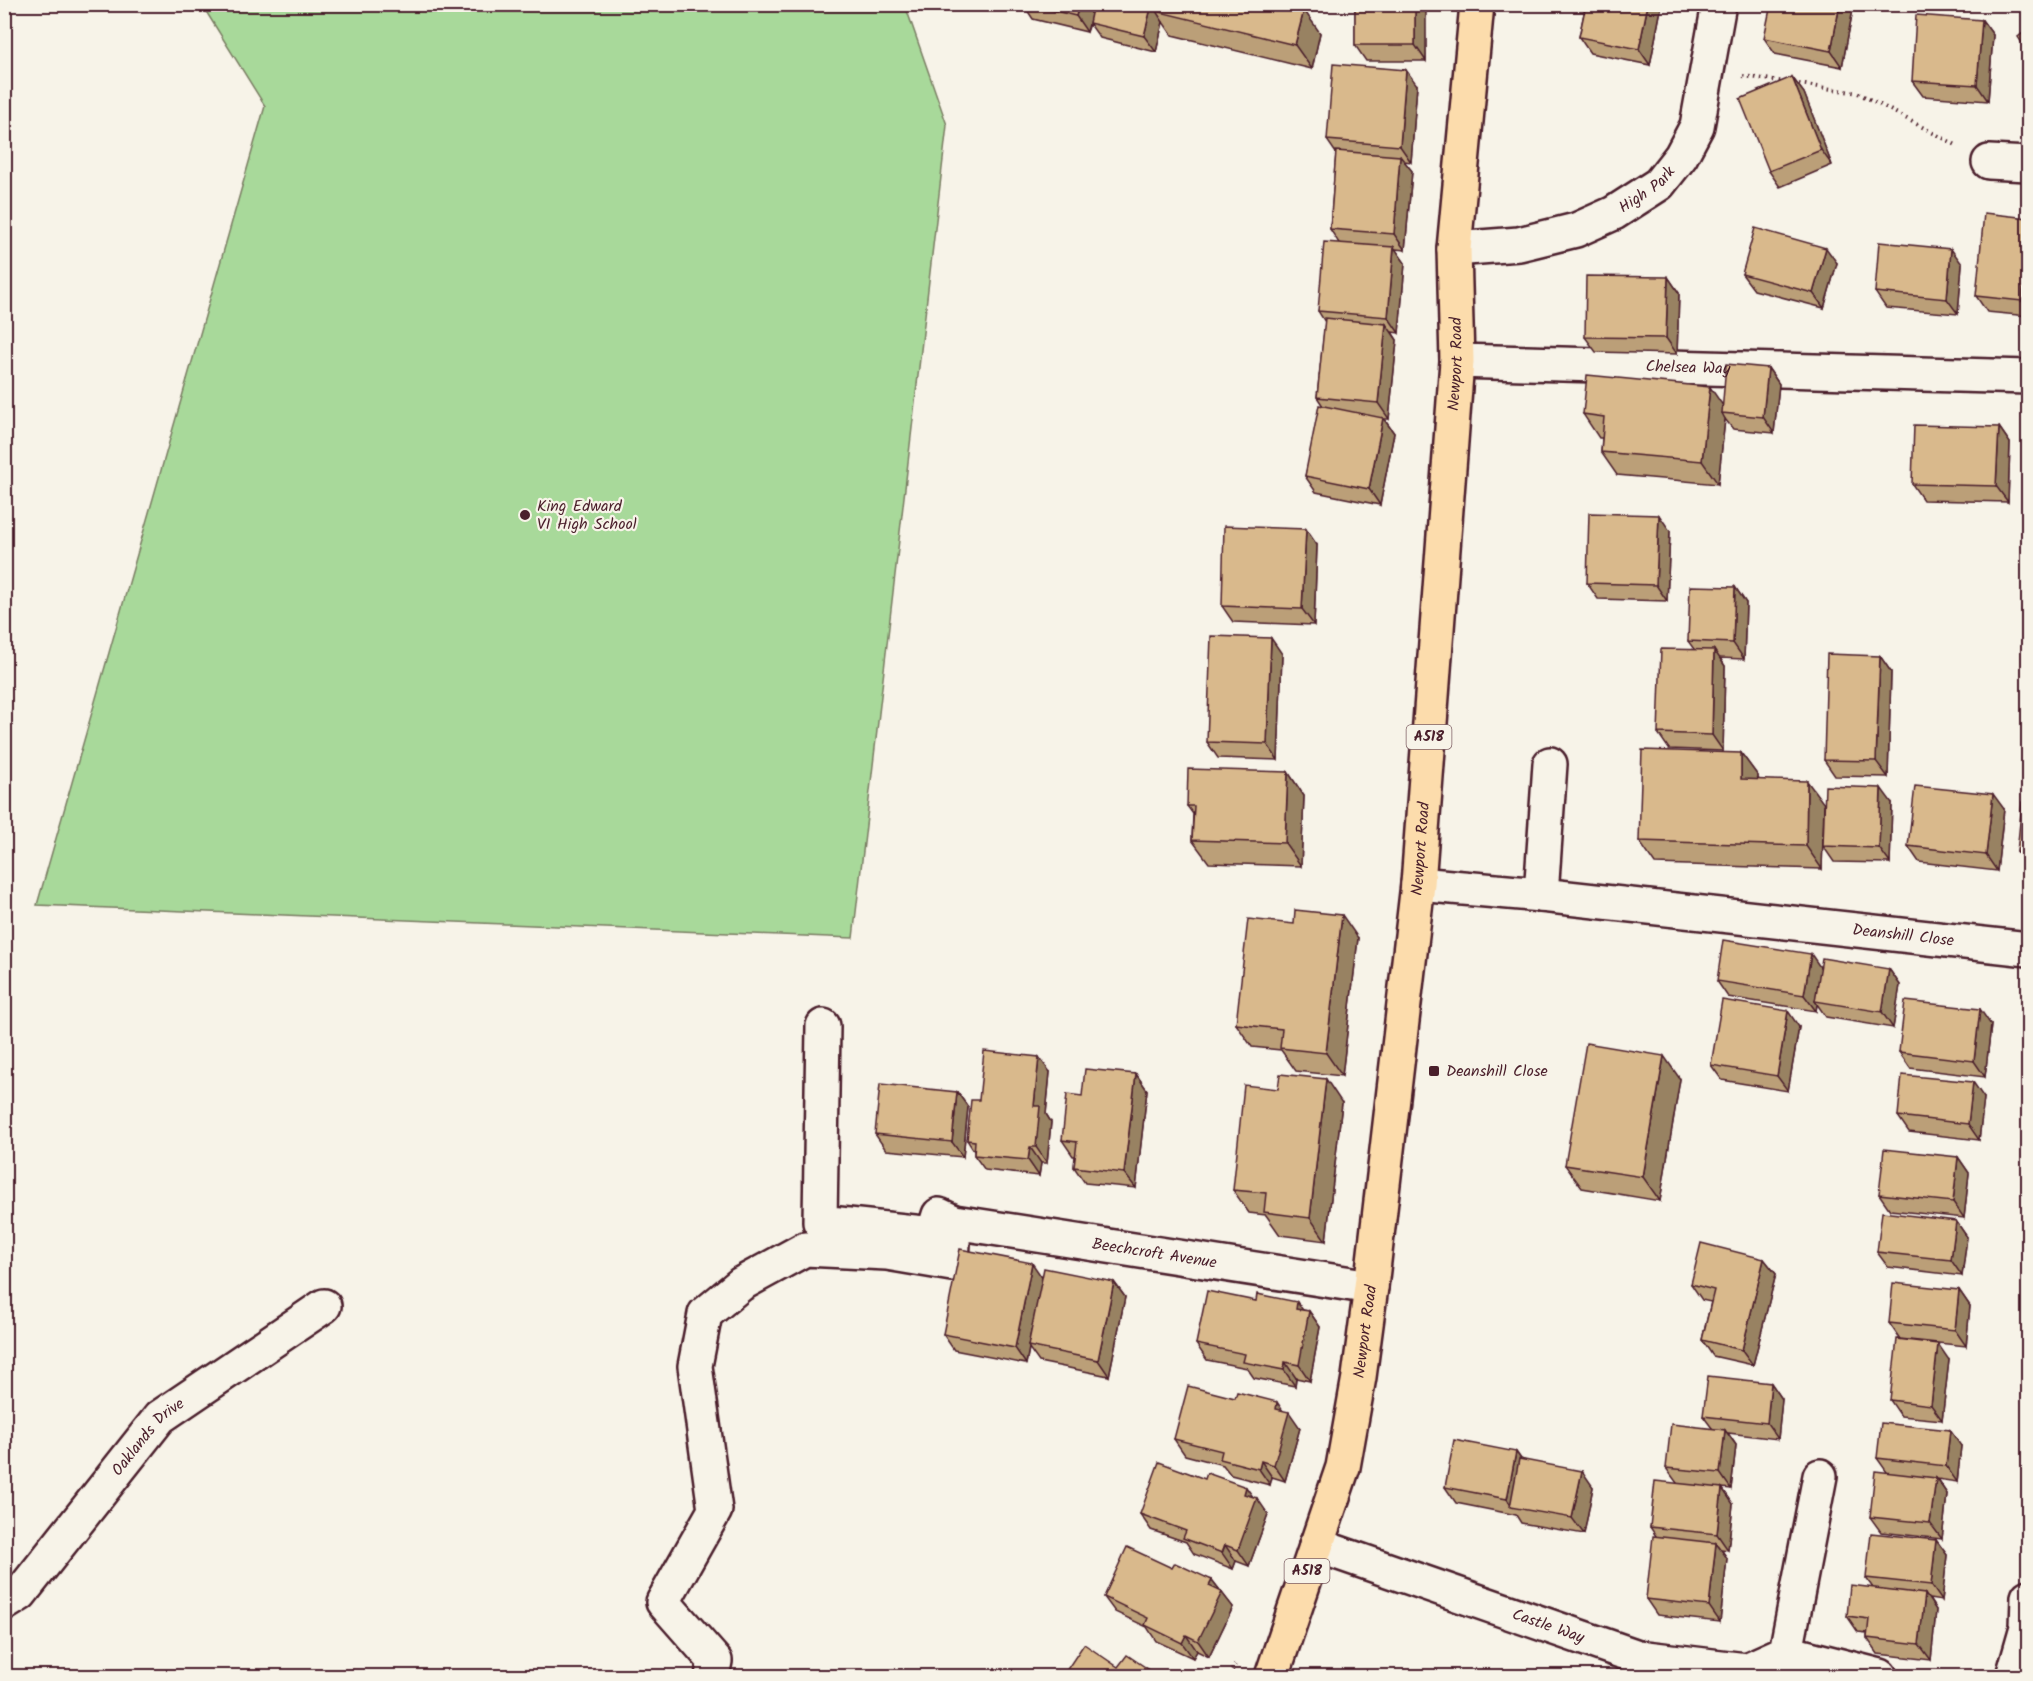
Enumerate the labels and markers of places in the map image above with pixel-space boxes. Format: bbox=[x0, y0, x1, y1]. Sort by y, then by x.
place label: King Edward VI High School bbox=[537, 494, 637, 537]
marker: King Edward VI High School bbox=[518, 508, 532, 522]
place label: Deanshill Close bbox=[1446, 1059, 1548, 1084]
marker: Deanshill Close bbox=[1427, 1064, 1441, 1078]

